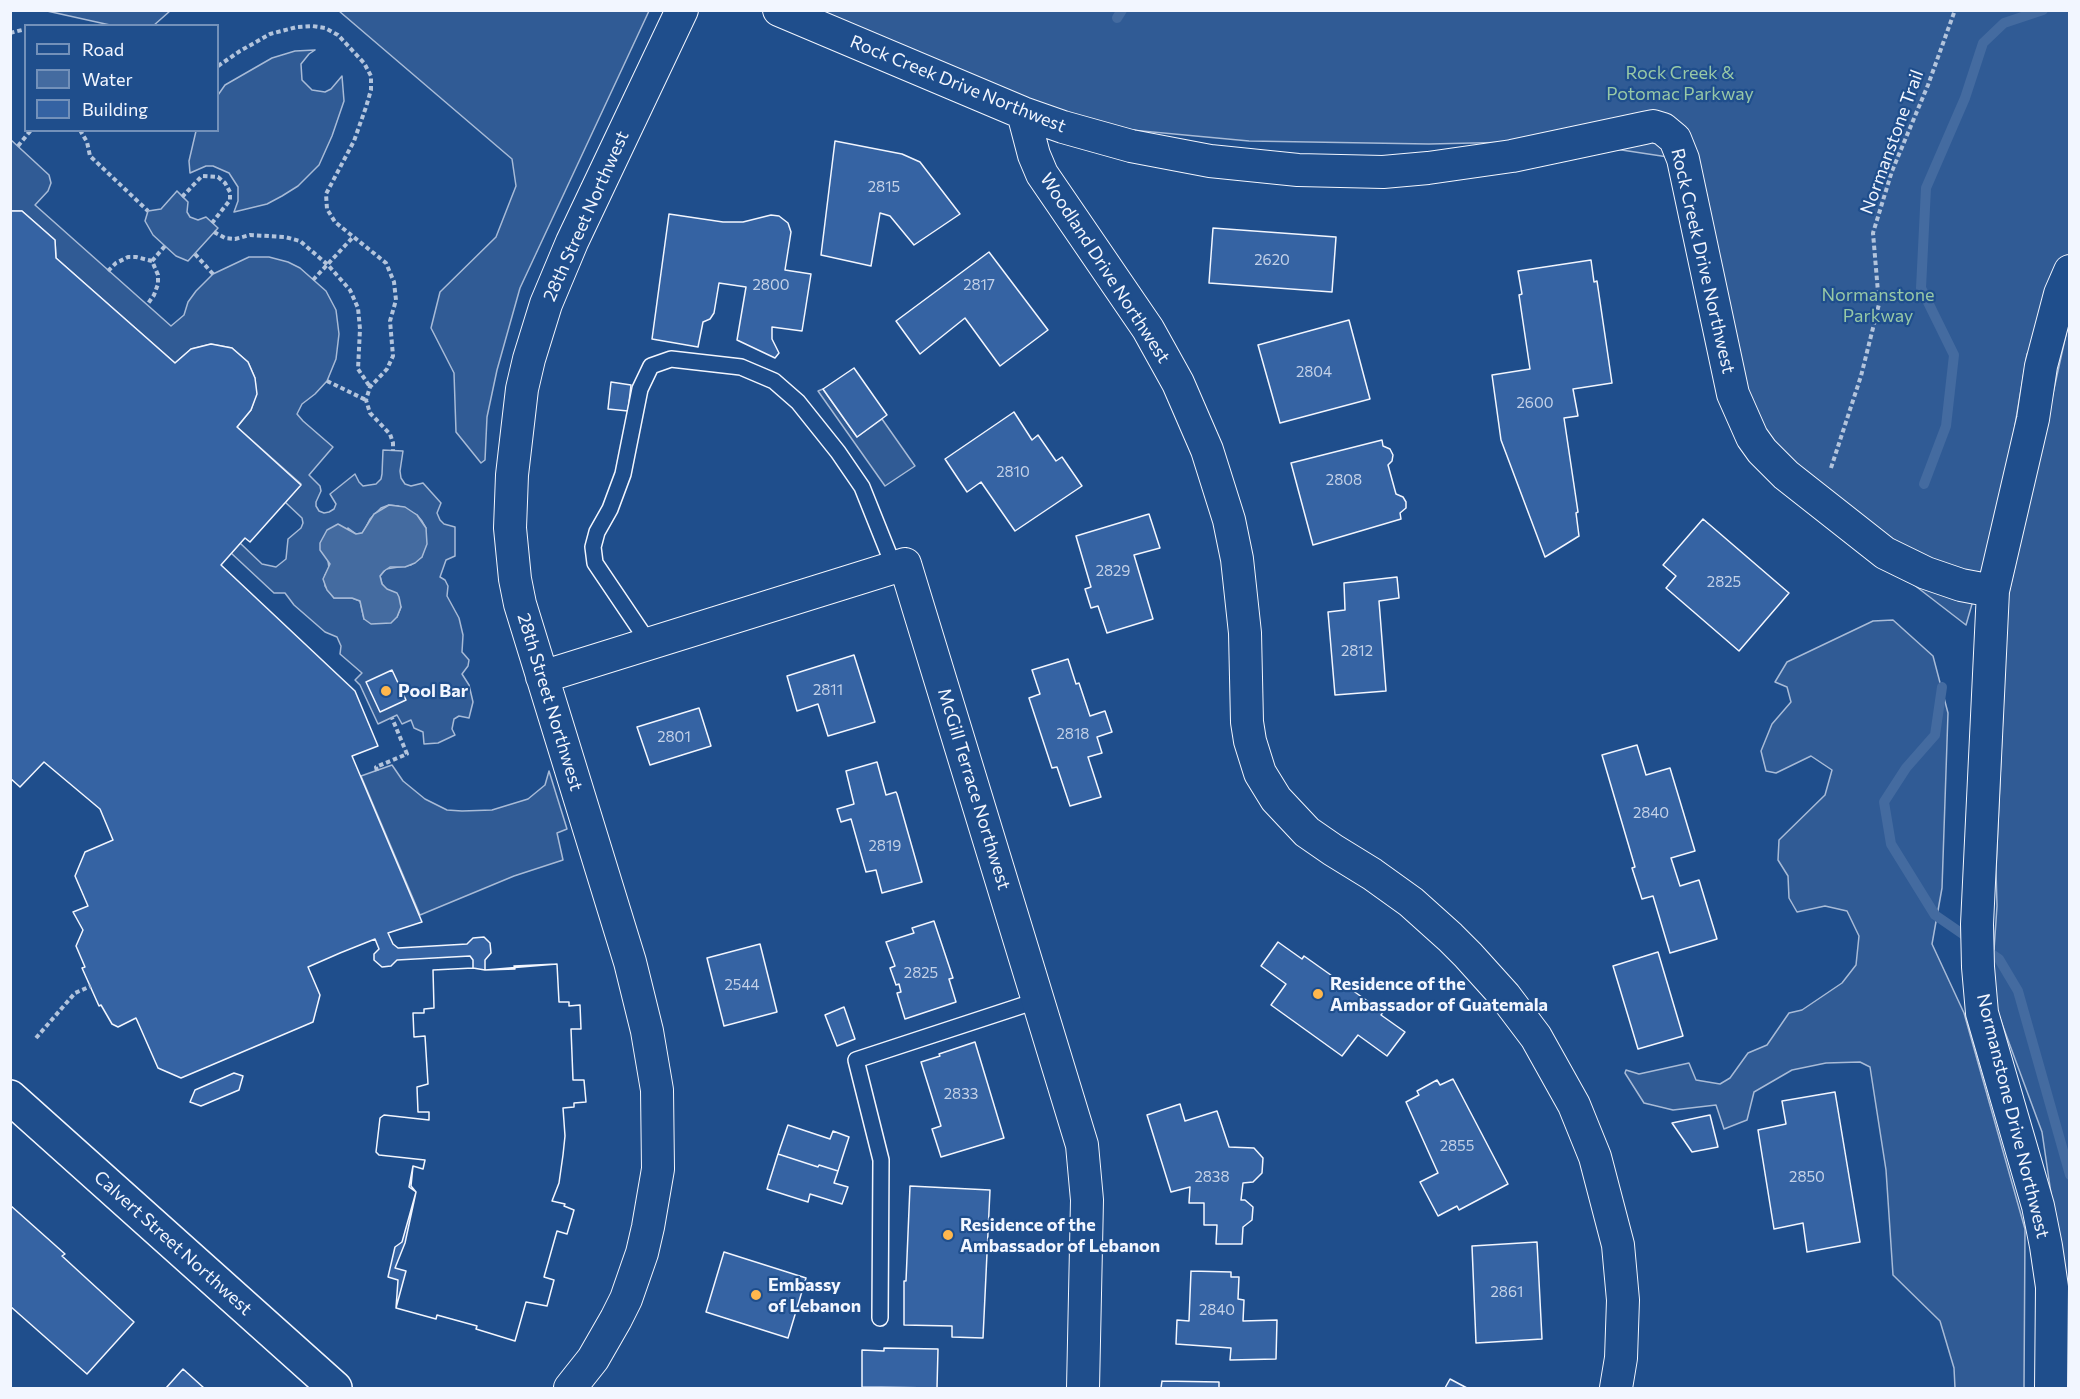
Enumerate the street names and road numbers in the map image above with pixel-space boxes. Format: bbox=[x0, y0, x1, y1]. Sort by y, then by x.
street label: Rock Creek Drive Northwest bbox=[847, 31, 1069, 137]
street label: Normanstone Trail bbox=[1856, 67, 1928, 217]
street label: 28th Street Northwest bbox=[539, 127, 633, 305]
street label: Rock Creek Drive Northwest bbox=[1667, 146, 1739, 376]
street label: Woodland Drive Northwest bbox=[1035, 169, 1175, 367]
street label: 28th Street Northwest bbox=[513, 611, 587, 793]
street label: McGill Terrace Northwest bbox=[933, 686, 1015, 892]
street label: Normanstone Drive Northwest bbox=[1972, 991, 2054, 1241]
street label: Calvert Street Northwest bbox=[90, 1166, 256, 1320]

